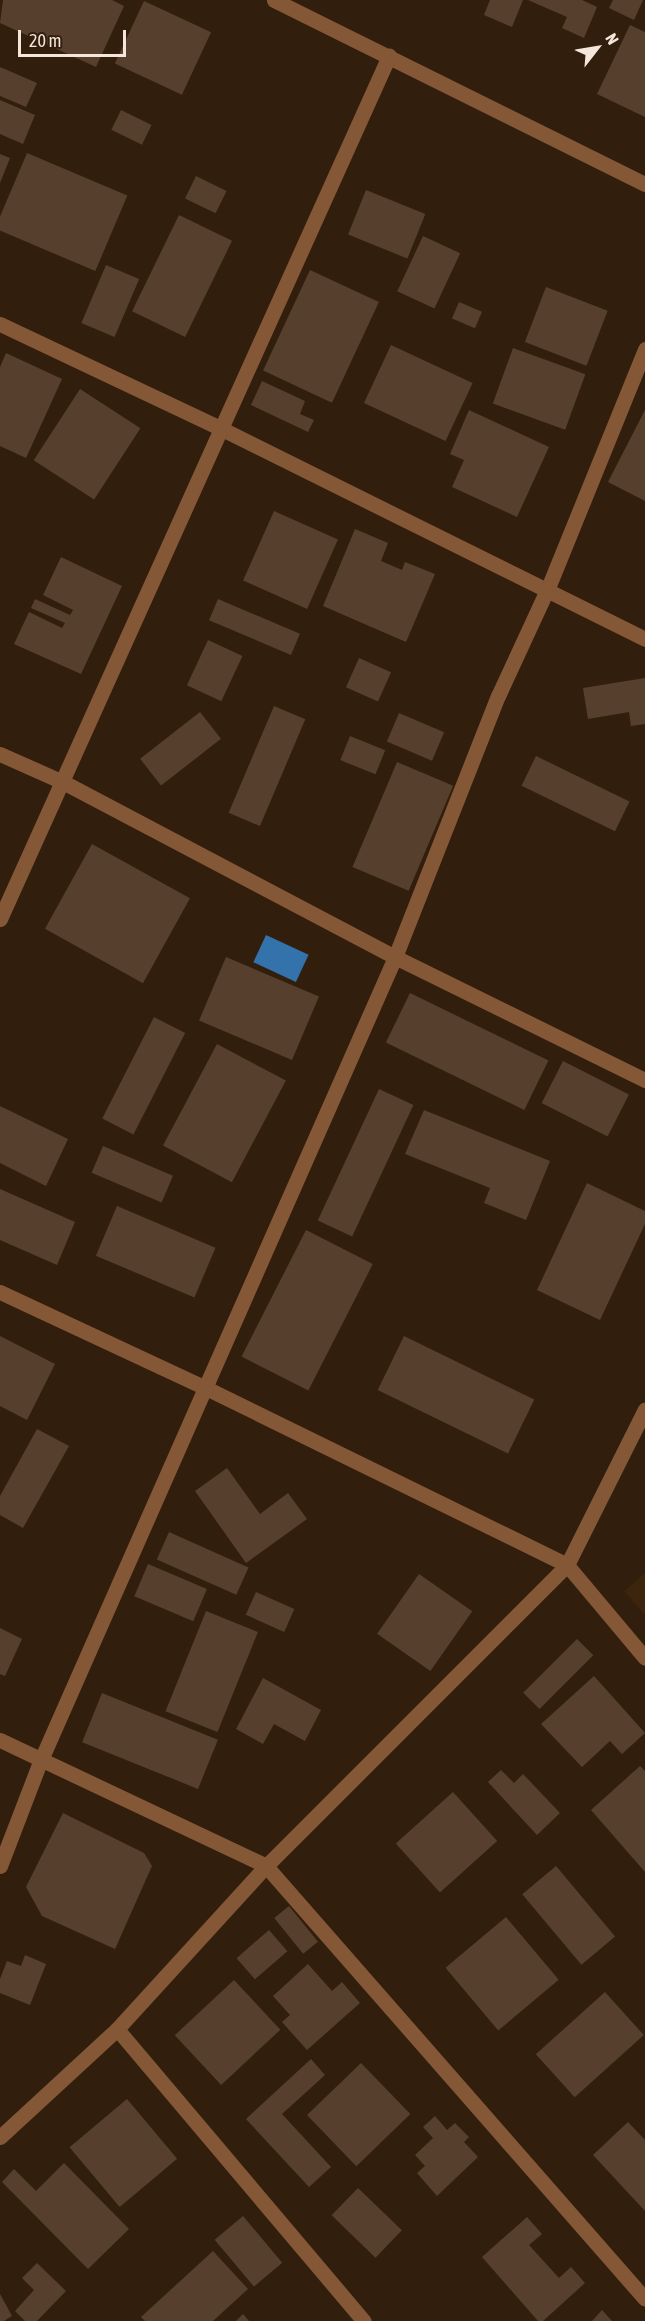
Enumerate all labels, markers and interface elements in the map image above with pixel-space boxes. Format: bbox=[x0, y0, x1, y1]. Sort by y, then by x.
scale bar bbox=[21, 18, 129, 56]
north arrow bbox=[567, 18, 627, 78]
text: 20 m bbox=[29, 30, 61, 51]
text: N bbox=[602, 30, 623, 47]

